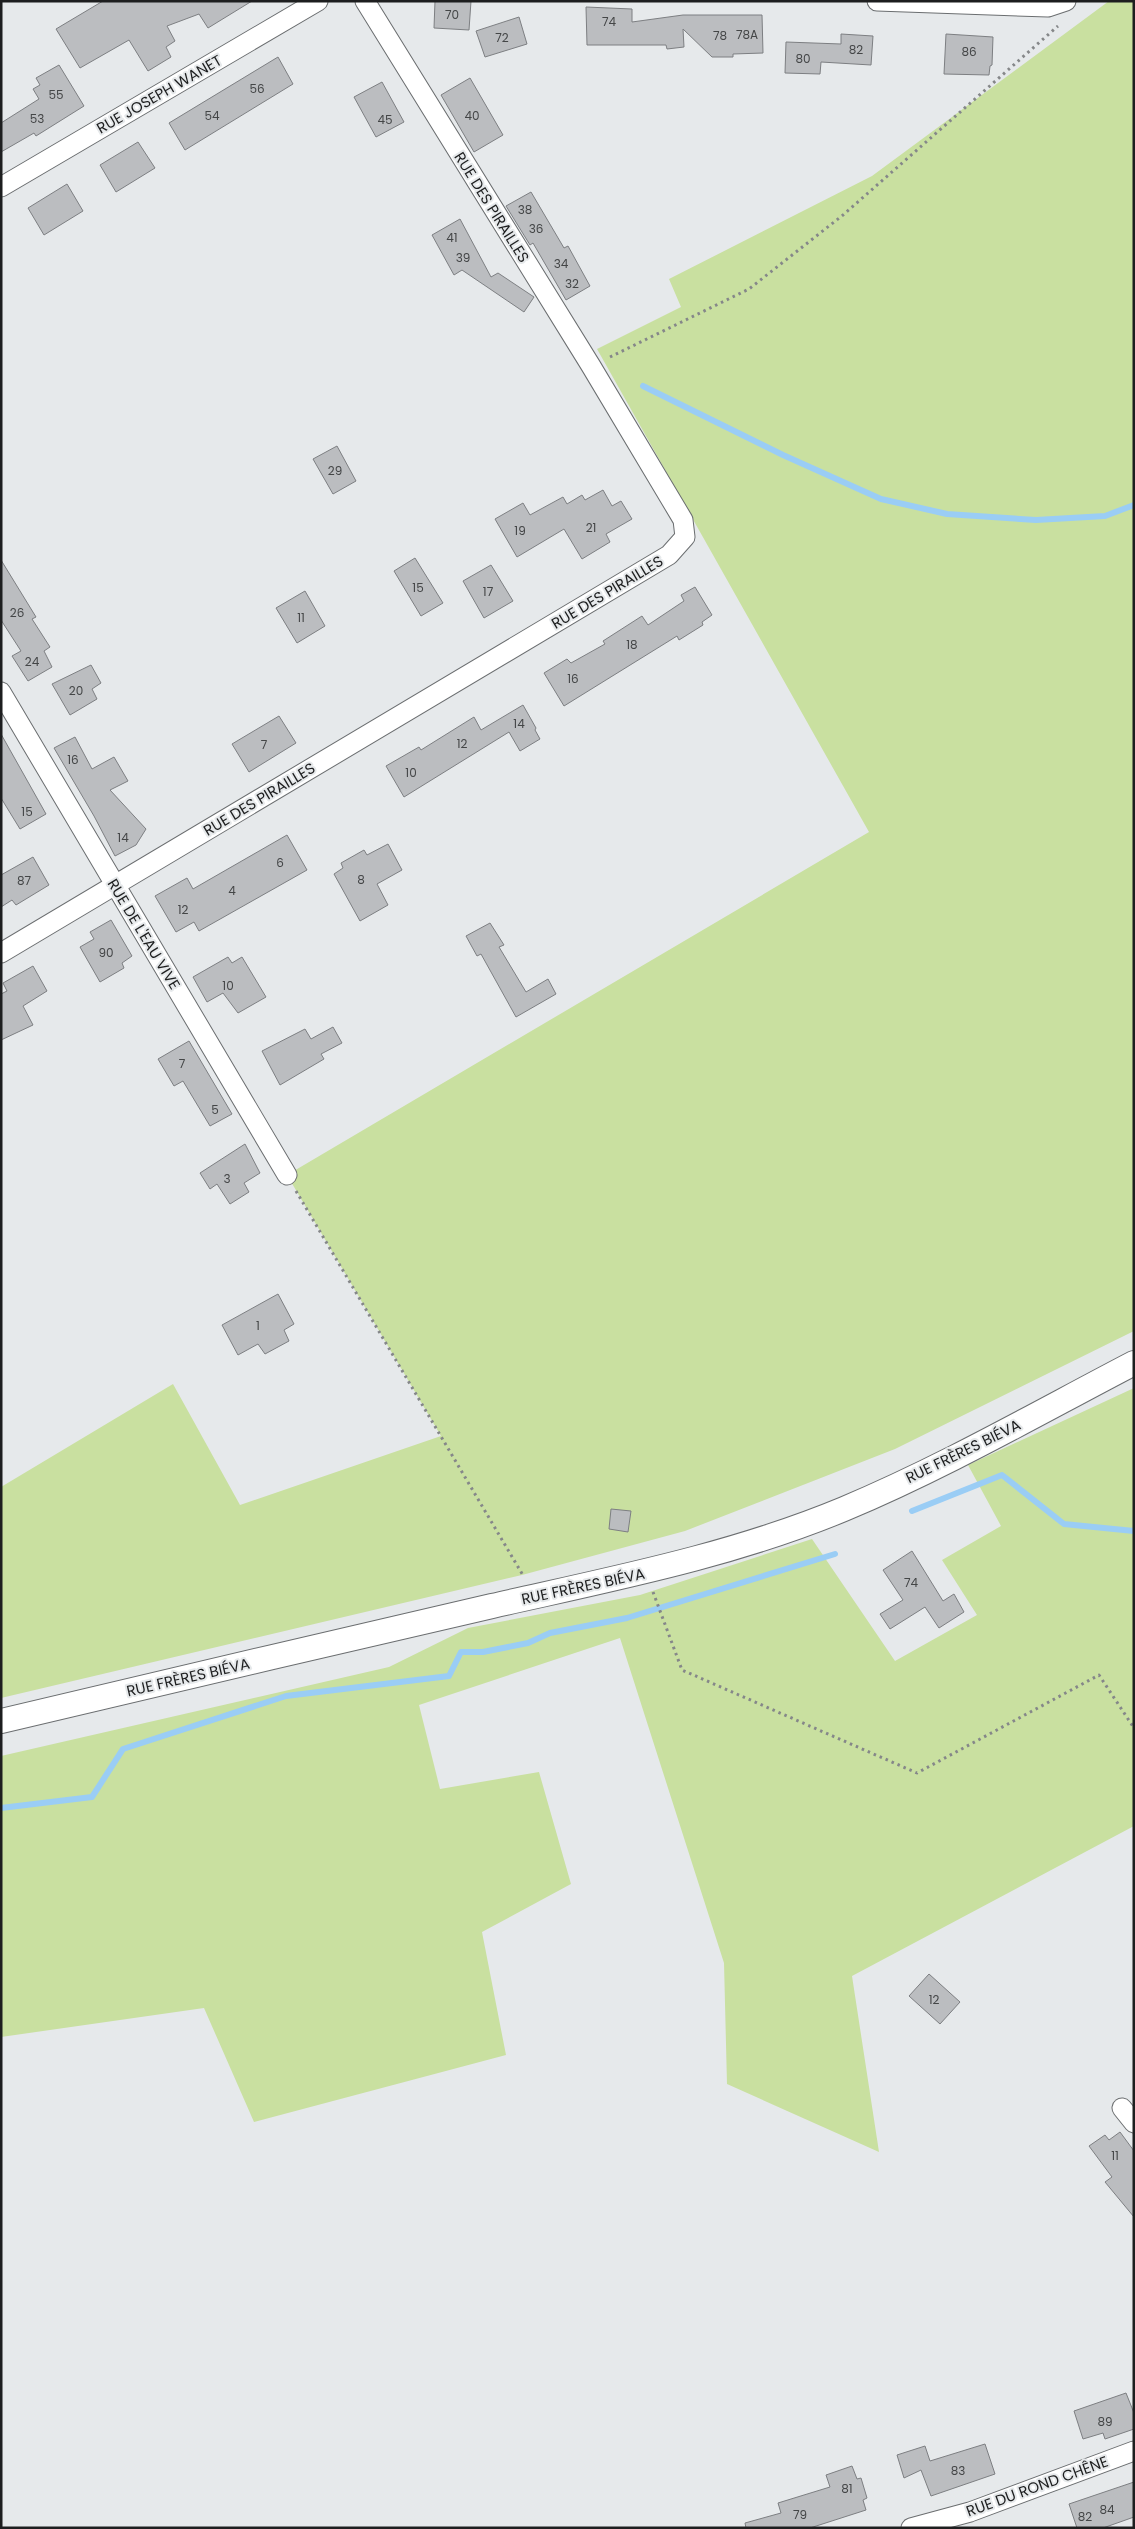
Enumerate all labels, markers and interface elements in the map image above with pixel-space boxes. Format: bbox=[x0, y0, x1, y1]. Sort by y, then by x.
house number: 70 bbox=[445, 6, 459, 23]
house number: 74 bbox=[602, 13, 616, 30]
house number: 78A bbox=[736, 26, 758, 43]
house number: 78 bbox=[713, 27, 727, 44]
house number: 72 bbox=[495, 29, 509, 46]
house number: 82 bbox=[849, 41, 863, 58]
house number: 86 bbox=[961, 43, 977, 60]
street label: RUE JOSEPH WANET bbox=[93, 50, 225, 138]
house number: 80 bbox=[795, 50, 811, 67]
house number: 56 bbox=[249, 80, 265, 97]
house number: 55 bbox=[48, 86, 64, 103]
house number: 54 bbox=[204, 107, 220, 124]
house number: 40 bbox=[464, 107, 480, 124]
house number: 53 bbox=[30, 110, 44, 127]
house number: 45 bbox=[377, 111, 393, 128]
street label: RUE DES PIRAILLES bbox=[449, 148, 535, 266]
house number: 38 bbox=[518, 201, 532, 218]
house number: 36 bbox=[529, 220, 543, 237]
house number: 41 bbox=[446, 229, 458, 246]
house number: 39 bbox=[456, 249, 470, 266]
house number: 34 bbox=[554, 255, 569, 272]
house number: 32 bbox=[565, 275, 579, 292]
house number: 29 bbox=[328, 462, 342, 479]
house number: 21 bbox=[586, 519, 596, 536]
house number: 19 bbox=[514, 522, 526, 539]
street label: RUE DES PIRAILLES bbox=[547, 550, 667, 634]
house number: 15 bbox=[412, 579, 424, 596]
house number: 17 bbox=[483, 583, 494, 600]
house number: 26 bbox=[10, 604, 24, 621]
house number: 11 bbox=[297, 609, 305, 626]
house number: 18 bbox=[626, 636, 638, 653]
house number: 24 bbox=[25, 653, 40, 670]
house number: 16 bbox=[567, 670, 579, 687]
house number: 20 bbox=[69, 682, 83, 699]
house number: 14 bbox=[513, 715, 525, 732]
house number: 12 bbox=[457, 735, 467, 752]
house number: 7 bbox=[261, 736, 268, 753]
house number: 16 bbox=[67, 751, 79, 768]
street label: RUE DES PIRAILLES bbox=[199, 757, 319, 841]
house number: 10 bbox=[405, 764, 417, 781]
house number: 15 bbox=[21, 803, 33, 820]
house number: 14 bbox=[117, 829, 129, 846]
house number: 6 bbox=[276, 854, 284, 871]
house number: 8 bbox=[357, 871, 365, 888]
house number: 87 bbox=[17, 872, 32, 889]
street label: RUE DE L'EAU VIVE bbox=[103, 875, 185, 993]
house number: 4 bbox=[228, 882, 236, 899]
house number: 12 bbox=[178, 901, 188, 918]
house number: 90 bbox=[98, 944, 114, 961]
house number: 10 bbox=[222, 977, 234, 994]
house number: 7 bbox=[179, 1055, 186, 1072]
house number: 5 bbox=[211, 1101, 219, 1118]
house number: 3 bbox=[223, 1170, 231, 1187]
house number: 1 bbox=[256, 1317, 260, 1334]
street label: RUE FRÈRES BIÉVA bbox=[902, 1414, 1024, 1488]
street label: RUE FRÈRES BIÉVA bbox=[519, 1563, 647, 1609]
house number: 74 bbox=[904, 1574, 918, 1591]
street label: RUE FRÈRES BIÉVA bbox=[124, 1653, 252, 1701]
house number: 12 bbox=[929, 1991, 939, 2008]
house number: 11 bbox=[1111, 2147, 1119, 2164]
house number: 89 bbox=[1097, 2413, 1113, 2430]
street label: RUE DU ROND CHÊNE bbox=[963, 2451, 1111, 2521]
house number: 83 bbox=[951, 2462, 965, 2479]
house number: 81 bbox=[841, 2480, 853, 2497]
house number: 84 bbox=[1099, 2501, 1115, 2518]
house number: 79 bbox=[793, 2506, 807, 2523]
house number: 82 bbox=[1078, 2508, 1092, 2525]

